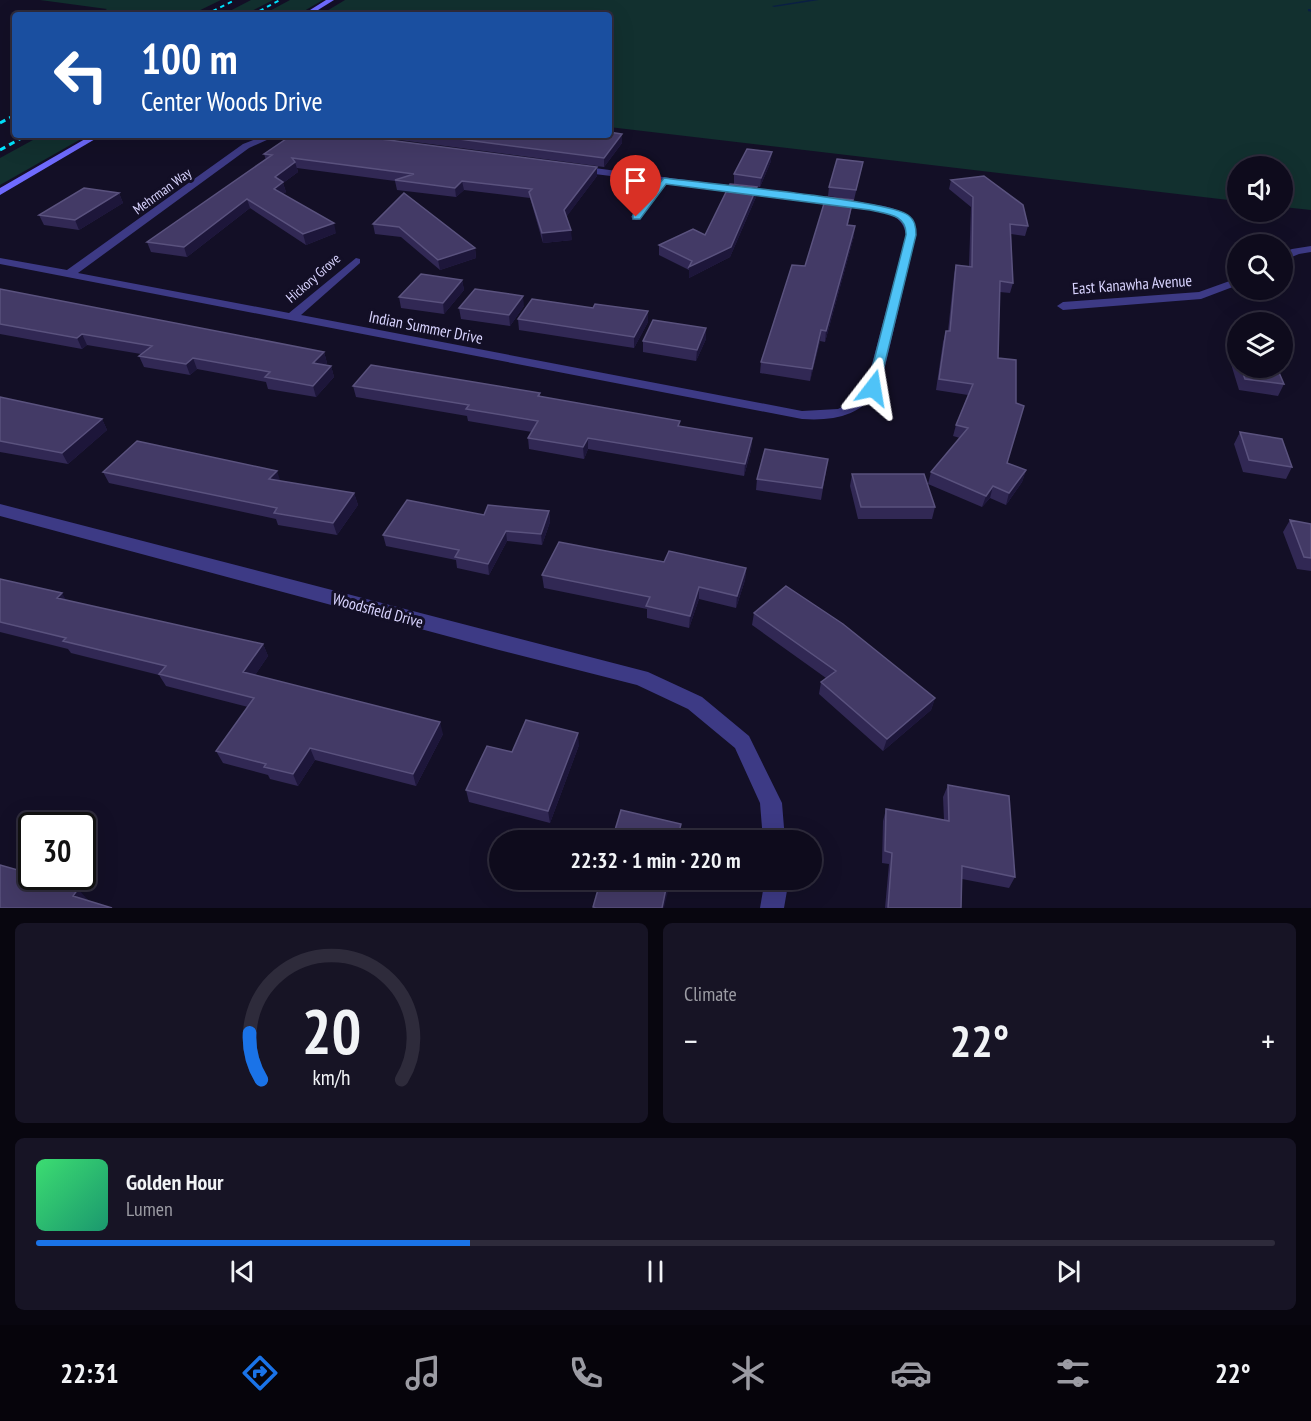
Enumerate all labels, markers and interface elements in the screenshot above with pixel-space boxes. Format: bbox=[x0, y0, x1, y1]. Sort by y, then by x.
text: 100 m bbox=[141, 31, 238, 86]
icon: left bbox=[42, 36, 120, 114]
text: Center Woods Drive bbox=[141, 84, 323, 118]
pin bbox=[610, 155, 661, 217]
map controls bbox=[1227, 156, 1293, 378]
button: sound bbox=[1227, 156, 1293, 222]
street label: Mehrman Way bbox=[129, 163, 195, 218]
icon: arrive bbox=[619, 164, 652, 197]
button: search bbox=[1227, 234, 1293, 300]
street label: Hickory Grove bbox=[282, 249, 344, 307]
street label: East Kanawha Avenue bbox=[1071, 270, 1193, 298]
street label: Indian Summer Drive bbox=[367, 306, 485, 348]
button: layers bbox=[1227, 312, 1293, 378]
position arrow bbox=[841, 356, 905, 420]
street label: Woodsfield Drive bbox=[330, 588, 426, 632]
speed limit sign: 30 bbox=[18, 812, 96, 890]
text: 22:32 · 1 min · 220 m bbox=[570, 846, 741, 874]
text: Climate bbox=[684, 981, 737, 1007]
text: 20 bbox=[302, 990, 361, 1071]
text: 22° bbox=[950, 1011, 1009, 1069]
text: − bbox=[684, 1019, 698, 1062]
text: + bbox=[1261, 1019, 1275, 1062]
text: km/h bbox=[312, 1063, 351, 1091]
text: Golden Hour bbox=[126, 1168, 224, 1196]
text: Lumen bbox=[126, 1196, 173, 1222]
icon: previous bbox=[226, 1255, 259, 1288]
icon: pause bbox=[639, 1255, 672, 1288]
icon: next bbox=[1052, 1255, 1085, 1288]
icon: directions bbox=[239, 1352, 281, 1394]
icon: music bbox=[402, 1352, 444, 1394]
icon: phone bbox=[565, 1352, 607, 1394]
icon: climate bbox=[727, 1352, 769, 1394]
icon: car bbox=[890, 1352, 932, 1394]
icon: filters bbox=[1052, 1352, 1094, 1394]
text: 22:31 bbox=[60, 1356, 119, 1390]
text: 22° bbox=[1215, 1356, 1251, 1390]

